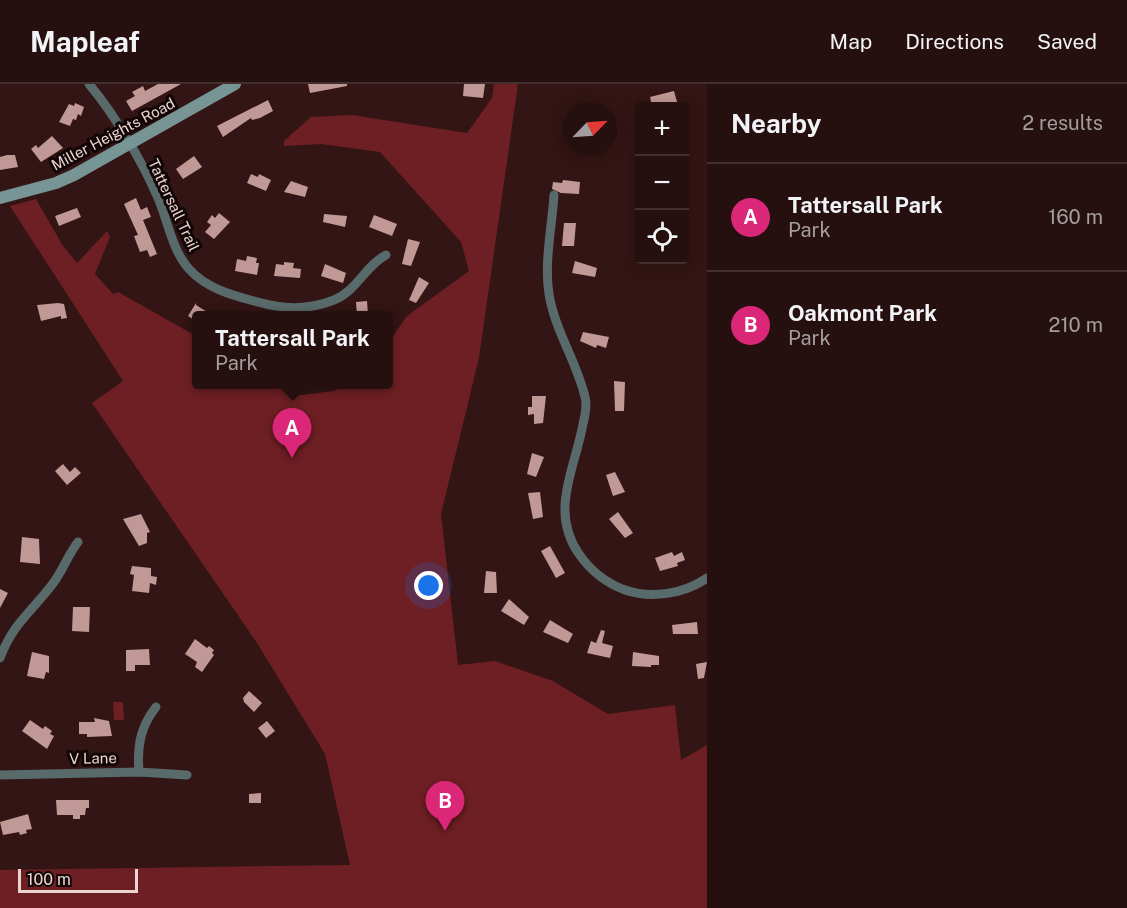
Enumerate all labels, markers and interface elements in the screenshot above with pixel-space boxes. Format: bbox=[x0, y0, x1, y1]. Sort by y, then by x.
text: Mapleaf bbox=[30, 25, 140, 58]
text: Map bbox=[830, 29, 872, 54]
text: Directions bbox=[905, 29, 1004, 54]
text: Saved bbox=[1037, 29, 1097, 54]
street label: Miller Heights Road bbox=[48, 94, 178, 174]
north arrow bbox=[563, 102, 617, 156]
map controls bbox=[635, 102, 689, 264]
button: + bbox=[635, 102, 689, 156]
text: Nearby bbox=[731, 108, 821, 139]
text: 2 results bbox=[1022, 111, 1103, 135]
street label: Tattersall Trail bbox=[145, 156, 203, 254]
button: − bbox=[635, 156, 689, 210]
text: Tattersall Park bbox=[788, 192, 943, 218]
text: A bbox=[743, 205, 758, 229]
text: 160 m bbox=[1048, 205, 1103, 229]
button: locate bbox=[635, 210, 689, 264]
text: Park bbox=[788, 218, 831, 242]
text: Oakmont Park bbox=[788, 300, 937, 326]
popup bbox=[192, 311, 393, 389]
text: B bbox=[744, 313, 757, 337]
text: 210 m bbox=[1049, 313, 1103, 337]
text: Tattersall Park bbox=[215, 325, 370, 351]
text: Park bbox=[788, 326, 831, 350]
text: Park bbox=[215, 351, 258, 375]
pin: A bbox=[272, 408, 312, 458]
your location bbox=[414, 571, 443, 600]
street label: V Lane bbox=[69, 749, 117, 767]
pin: B bbox=[426, 782, 464, 831]
scale bar bbox=[18, 866, 138, 894]
text: 100 m bbox=[27, 870, 71, 889]

